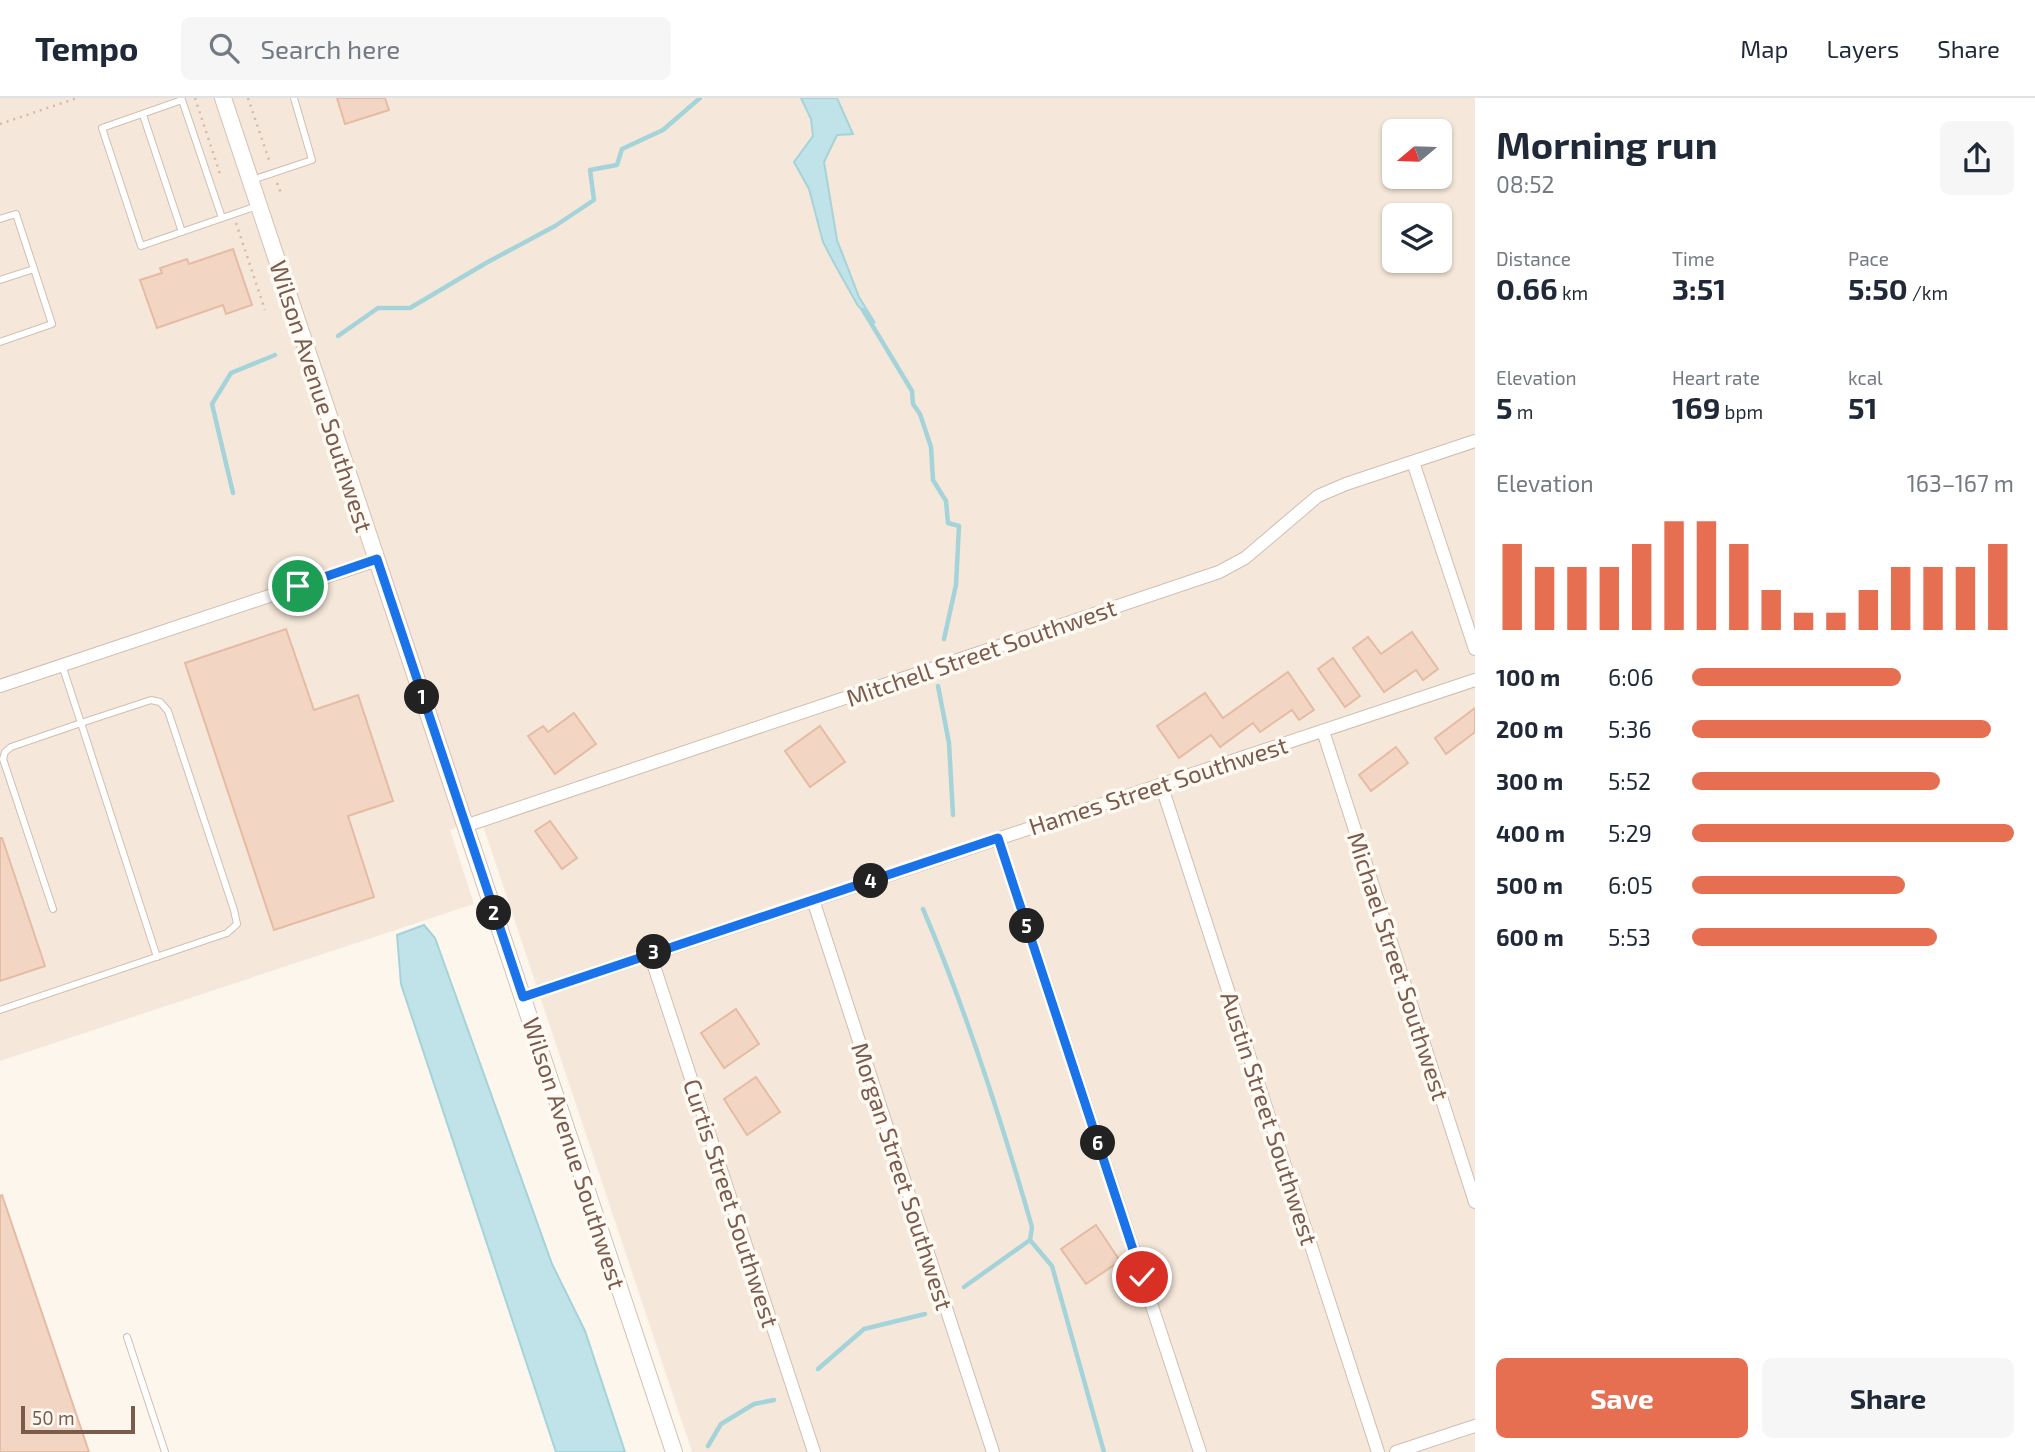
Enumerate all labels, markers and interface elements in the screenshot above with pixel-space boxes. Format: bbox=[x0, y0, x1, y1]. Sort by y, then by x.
search box bbox=[181, 17, 671, 80]
text: Tempo bbox=[35, 28, 139, 68]
icon: search bbox=[205, 29, 243, 67]
text: Search here bbox=[261, 33, 400, 64]
text: Map bbox=[1740, 34, 1788, 63]
text: Layers bbox=[1826, 34, 1899, 63]
text: Share bbox=[1937, 34, 2000, 63]
north arrow bbox=[1382, 119, 1452, 189]
map controls bbox=[1382, 119, 1452, 273]
text: Morning run bbox=[1496, 121, 1717, 167]
button: share bbox=[1940, 121, 2014, 195]
text: 08:52 bbox=[1496, 170, 1555, 198]
button: layers bbox=[1382, 203, 1452, 273]
text: Distance bbox=[1496, 247, 1571, 270]
text: Time bbox=[1672, 247, 1715, 270]
text: Pace bbox=[1848, 247, 1889, 270]
street label: Wilson Avenue Southwest bbox=[264, 256, 380, 536]
text: 0.66 bbox=[1496, 270, 1558, 306]
text: 3:51 bbox=[1672, 270, 1726, 306]
text: 5:50 bbox=[1848, 270, 1908, 306]
text: km bbox=[1558, 281, 1588, 304]
text: /km bbox=[1908, 281, 1948, 304]
text: Elevation bbox=[1496, 366, 1577, 389]
text: Heart rate bbox=[1672, 366, 1760, 389]
text: kcal bbox=[1848, 366, 1883, 389]
text: 5 bbox=[1496, 389, 1513, 425]
text: 169 bbox=[1672, 389, 1720, 425]
text: 51 bbox=[1848, 389, 1878, 425]
text: m bbox=[1513, 400, 1533, 423]
text: bpm bbox=[1720, 400, 1763, 423]
text: Elevation bbox=[1496, 469, 1594, 497]
text: 163–167 m bbox=[1907, 469, 2014, 497]
pin bbox=[268, 556, 328, 616]
icon: arrive bbox=[279, 567, 317, 605]
street label: Mitchell Street Southwest bbox=[842, 592, 1120, 712]
text: 100 m bbox=[1496, 663, 1560, 691]
text: 6:06 bbox=[1608, 663, 1654, 691]
pin: 1 bbox=[404, 680, 440, 714]
text: 1 bbox=[417, 685, 426, 708]
text: 200 m bbox=[1496, 715, 1564, 743]
text: 5:36 bbox=[1608, 715, 1652, 743]
street label: Hames Street Southwest bbox=[1025, 729, 1291, 841]
text: 300 m bbox=[1496, 767, 1563, 795]
text: 5:52 bbox=[1608, 767, 1651, 795]
text: 400 m bbox=[1496, 819, 1565, 847]
text: 5:29 bbox=[1608, 819, 1652, 847]
street label: Michael Street Southwest bbox=[1342, 828, 1456, 1104]
pin: 4 bbox=[854, 864, 888, 898]
text: 4 bbox=[864, 869, 877, 892]
text: 500 m bbox=[1496, 871, 1563, 899]
text: 6:05 bbox=[1608, 871, 1653, 899]
pin: 2 bbox=[476, 896, 512, 930]
text: 2 bbox=[488, 901, 499, 924]
pin: 5 bbox=[1010, 908, 1044, 944]
text: 5 bbox=[1021, 914, 1032, 937]
text: 600 m bbox=[1496, 923, 1564, 951]
text: 5:53 bbox=[1608, 923, 1651, 951]
pin: 3 bbox=[636, 934, 672, 970]
text: 3 bbox=[648, 940, 659, 963]
street label: Austin Street Southwest bbox=[1215, 987, 1325, 1249]
street label: Wilson Avenue Southwest bbox=[517, 1013, 633, 1293]
street label: Morgan Street Southwest bbox=[846, 1038, 960, 1314]
street label: Curtis Street Southwest bbox=[678, 1075, 786, 1331]
pin: 6 bbox=[1080, 1126, 1116, 1160]
text: 6 bbox=[1092, 1131, 1103, 1154]
pin bbox=[1112, 1247, 1172, 1307]
icon: check bbox=[1123, 1258, 1161, 1296]
button: Save bbox=[1496, 1358, 1748, 1438]
button: Share bbox=[1762, 1358, 2014, 1438]
scale bar bbox=[21, 1403, 135, 1435]
text: 50 m bbox=[32, 1406, 75, 1429]

